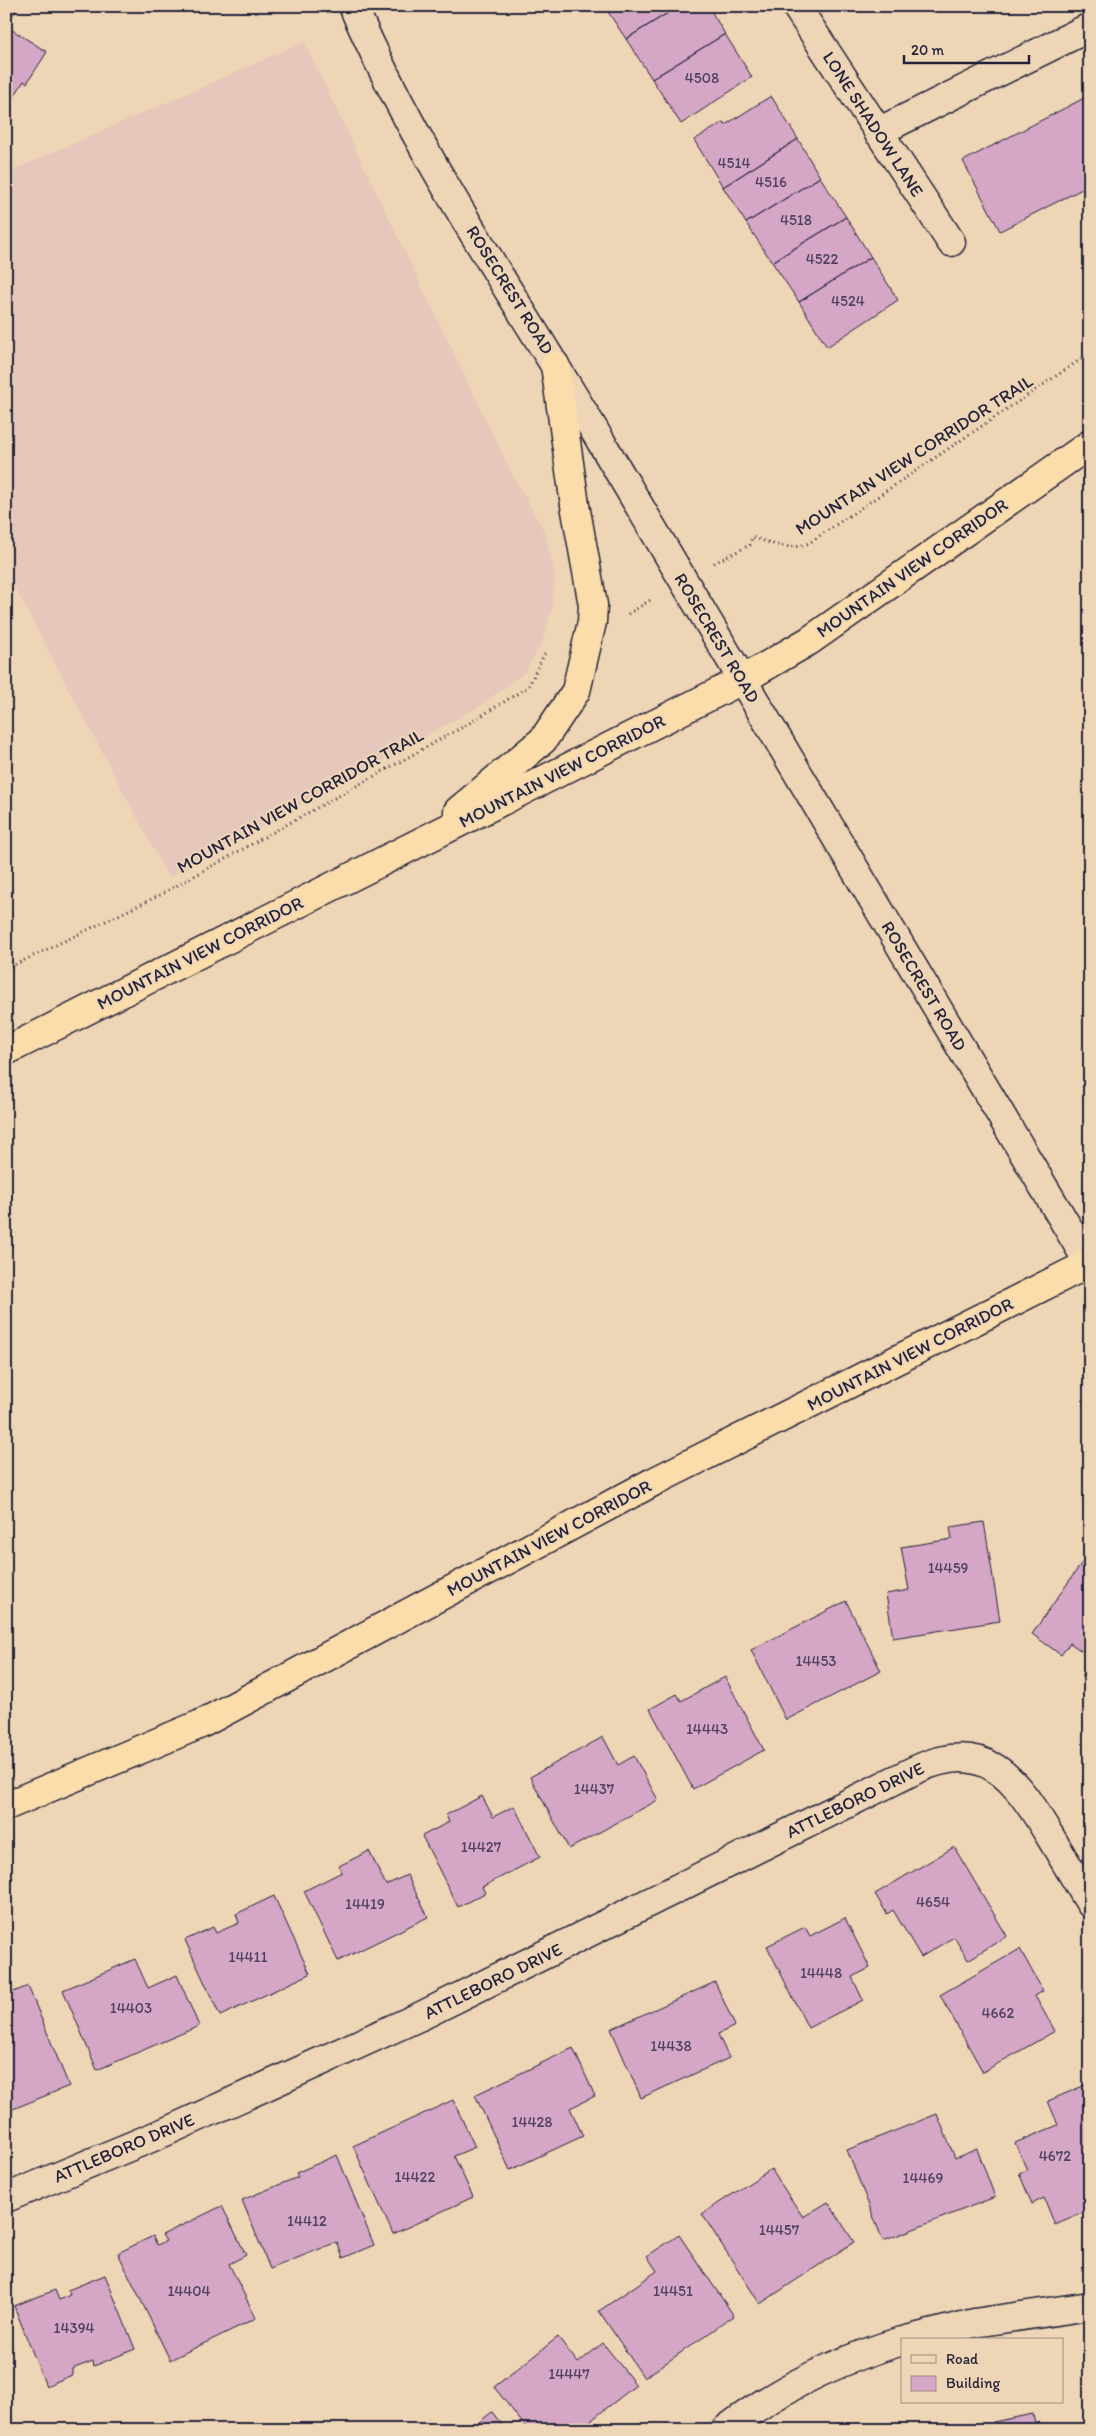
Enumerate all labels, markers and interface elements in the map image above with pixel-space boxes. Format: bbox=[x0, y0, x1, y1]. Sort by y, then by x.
scale bar bbox=[904, 32, 1028, 64]
text: 20 m bbox=[911, 41, 945, 59]
street label: LONE SHADOW LANE bbox=[818, 47, 928, 201]
house number: 4508 bbox=[685, 69, 719, 87]
house number: 4514 bbox=[718, 154, 750, 172]
house number: 4516 bbox=[755, 173, 787, 191]
house number: 4518 bbox=[780, 211, 812, 229]
street label: ROSECREST ROAD bbox=[462, 222, 558, 358]
house number: 4522 bbox=[806, 250, 838, 268]
house number: 4524 bbox=[831, 292, 865, 310]
street label: MOUNTAIN VIEW CORRIDOR TRAIL bbox=[791, 370, 1037, 540]
street label: MOUNTAIN VIEW CORRIDOR bbox=[812, 494, 1012, 642]
street label: ROSECREST ROAD bbox=[670, 569, 764, 707]
street label: MOUNTAIN VIEW CORRIDOR bbox=[455, 709, 669, 833]
street label: MOUNTAIN VIEW CORRIDOR TRAIL bbox=[173, 724, 427, 878]
street label: MOUNTAIN VIEW CORRIDOR bbox=[93, 891, 307, 1015]
street label: ROSECREST ROAD bbox=[877, 917, 971, 1055]
street label: MOUNTAIN VIEW CORRIDOR bbox=[803, 1292, 1017, 1416]
street label: MOUNTAIN VIEW CORRIDOR bbox=[443, 1475, 655, 1601]
house number: 14459 bbox=[928, 1559, 969, 1577]
house number: 14453 bbox=[795, 1652, 837, 1670]
house number: 14443 bbox=[686, 1720, 728, 1738]
street label: ATTLEBORO DRIVE bbox=[782, 1757, 928, 1843]
house number: 14437 bbox=[574, 1780, 615, 1798]
house number: 14427 bbox=[461, 1838, 502, 1856]
house number: 4654 bbox=[916, 1893, 950, 1911]
house number: 14419 bbox=[345, 1895, 385, 1913]
street label: ATTLEBORO DRIVE bbox=[420, 1938, 566, 2024]
house number: 14411 bbox=[229, 1948, 267, 1966]
house number: 14448 bbox=[800, 1964, 842, 1982]
house number: 14403 bbox=[110, 1999, 152, 2017]
house number: 4662 bbox=[982, 2004, 1014, 2022]
house number: 14438 bbox=[650, 2037, 692, 2055]
street label: ATTLEBORO DRIVE bbox=[50, 2108, 198, 2188]
house number: 14428 bbox=[511, 2113, 553, 2131]
house number: 4672 bbox=[1039, 2147, 1071, 2165]
house number: 14422 bbox=[395, 2168, 435, 2186]
house number: 14469 bbox=[903, 2169, 944, 2187]
house number: 14412 bbox=[287, 2212, 327, 2230]
house number: 14457 bbox=[759, 2221, 800, 2239]
house number: 14404 bbox=[167, 2282, 211, 2300]
house number: 14451 bbox=[653, 2282, 693, 2300]
house number: 14394 bbox=[53, 2319, 95, 2337]
legend bbox=[901, 2338, 1064, 2404]
text: Road bbox=[946, 2350, 979, 2368]
house number: 14447 bbox=[548, 2365, 590, 2383]
text: Building bbox=[946, 2374, 1000, 2392]

